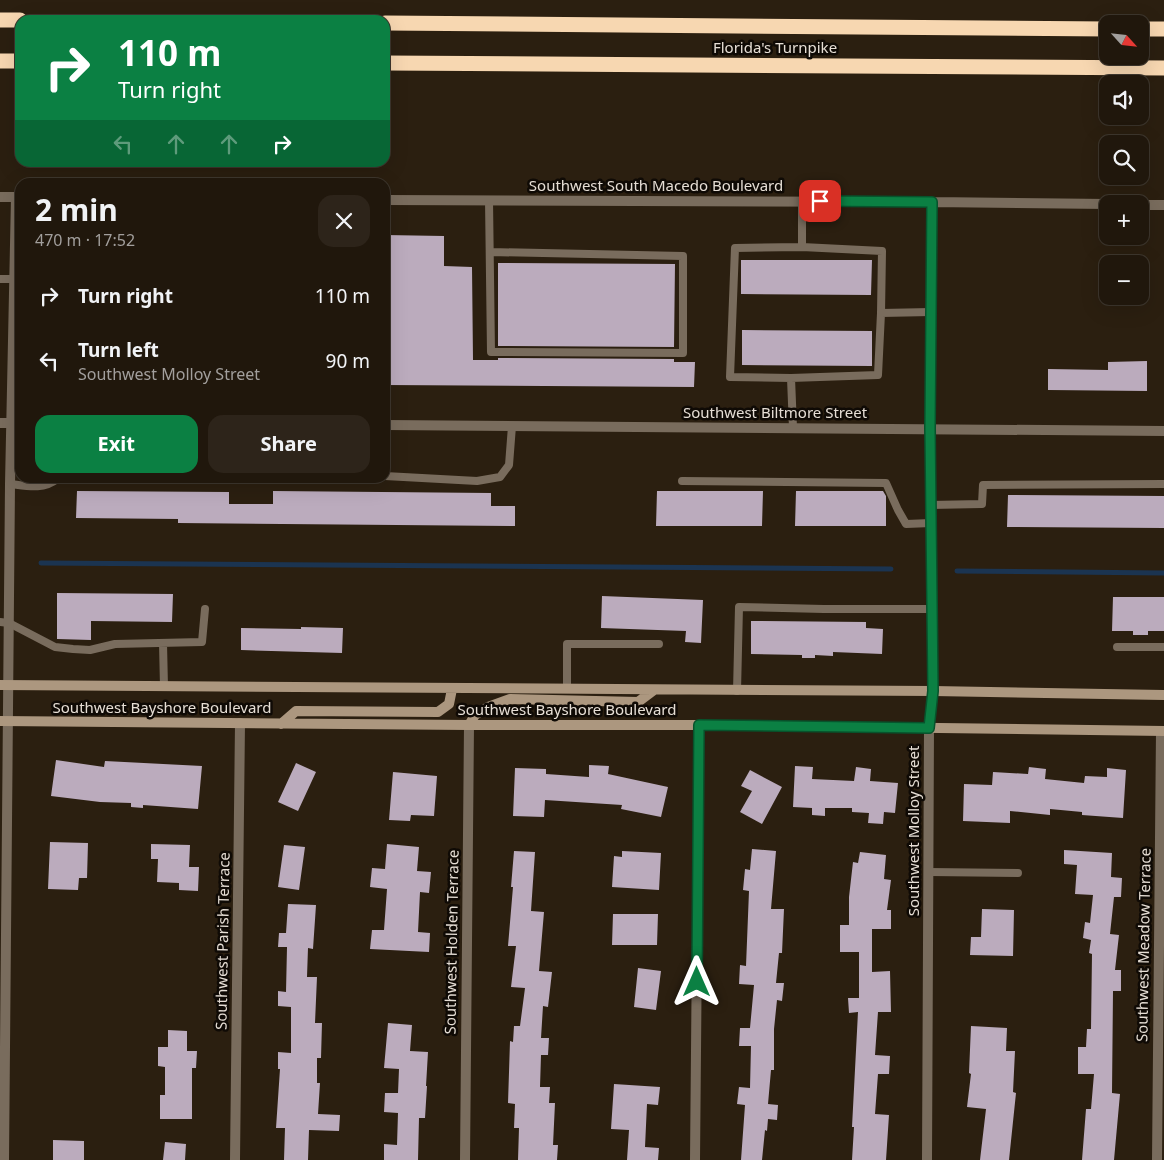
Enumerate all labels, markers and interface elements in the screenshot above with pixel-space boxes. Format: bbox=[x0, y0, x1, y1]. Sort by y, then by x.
north arrow bbox=[1099, 15, 1149, 65]
map controls bbox=[1099, 15, 1149, 305]
text: 110 m bbox=[118, 29, 221, 76]
icon: right bbox=[35, 35, 100, 100]
street label: Florida's Turnpike bbox=[713, 37, 837, 57]
text: Turn right bbox=[118, 74, 221, 104]
button: sound bbox=[1099, 75, 1149, 125]
icon: left bbox=[109, 130, 137, 158]
icon: ahead bbox=[162, 130, 190, 158]
icon: ahead bbox=[215, 130, 243, 158]
icon: right bbox=[268, 130, 296, 158]
button: search bbox=[1099, 135, 1149, 185]
street label: Southwest South Macedo Boulevard bbox=[529, 175, 783, 195]
pin bbox=[799, 180, 841, 222]
icon: arrive bbox=[806, 187, 834, 215]
text: 2 min bbox=[35, 189, 118, 230]
button: close bbox=[318, 195, 370, 247]
button: + bbox=[1099, 195, 1149, 245]
text: 470 m · 17:52 bbox=[35, 229, 135, 251]
button: − bbox=[1099, 255, 1149, 305]
icon: right bbox=[35, 282, 63, 310]
text: Turn right bbox=[78, 283, 173, 309]
text: 110 m bbox=[315, 283, 370, 309]
text: Turn left bbox=[78, 337, 159, 363]
icon: left bbox=[35, 347, 63, 375]
text: 90 m bbox=[326, 348, 370, 374]
text: Southwest Molloy Street bbox=[78, 363, 260, 385]
street label: Southwest Biltmore Street bbox=[683, 402, 868, 422]
button: Exit bbox=[35, 415, 198, 473]
button: Share bbox=[208, 415, 370, 473]
street label: Southwest Bayshore Boulevard bbox=[53, 697, 271, 717]
street label: Southwest Bayshore Boulevard bbox=[458, 699, 676, 719]
street label: Southwest Molloy Street bbox=[903, 745, 923, 916]
street label: Southwest Meadow Terrace bbox=[1131, 848, 1155, 1042]
street label: Southwest Holden Terrace bbox=[439, 849, 463, 1035]
street label: Southwest Parish Terrace bbox=[210, 852, 234, 1030]
position arrow bbox=[670, 955, 722, 1007]

